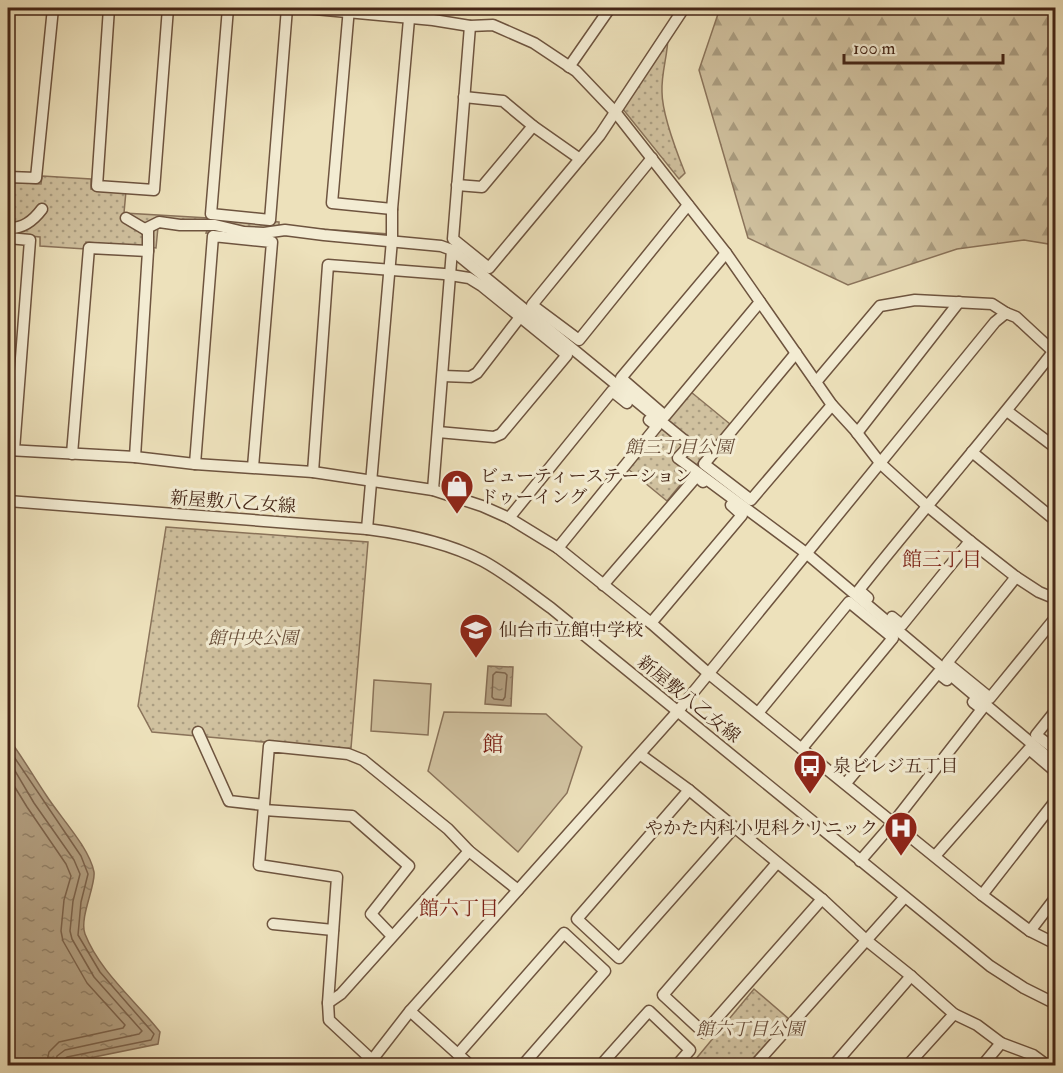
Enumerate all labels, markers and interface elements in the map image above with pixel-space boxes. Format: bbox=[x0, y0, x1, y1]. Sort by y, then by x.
scale bar bbox=[844, 27, 1003, 65]
text: 100 m bbox=[853, 37, 896, 60]
park label: 館三丁目公園 bbox=[625, 436, 736, 459]
place label: ビューティーステーション ドゥーイング bbox=[480, 465, 693, 509]
shop icon: ビューティーステーション ドゥーイング bbox=[439, 468, 475, 515]
street label: 新屋敷八乙女線 bbox=[169, 487, 297, 518]
district label: 館三丁目 bbox=[902, 547, 982, 572]
school or university icon: 仙台市立館中学校 bbox=[458, 612, 494, 659]
place label: 仙台市立館中学校 bbox=[499, 619, 643, 642]
park label: 館中央公園 bbox=[208, 627, 301, 650]
street label: 新屋敷八乙女線 bbox=[632, 651, 745, 748]
district label: 館 bbox=[483, 731, 504, 758]
bus stop icon: 泉ビレジ五丁目 bbox=[792, 748, 828, 795]
place label: 泉ビレジ五丁目 bbox=[833, 755, 959, 778]
hospital icon: やかた内科小児科クリニック bbox=[883, 810, 919, 857]
place label: やかた内科小児科クリニック bbox=[645, 817, 878, 840]
district label: 館六丁目 bbox=[419, 896, 499, 921]
park label: 館六丁目公園 bbox=[696, 1018, 807, 1041]

